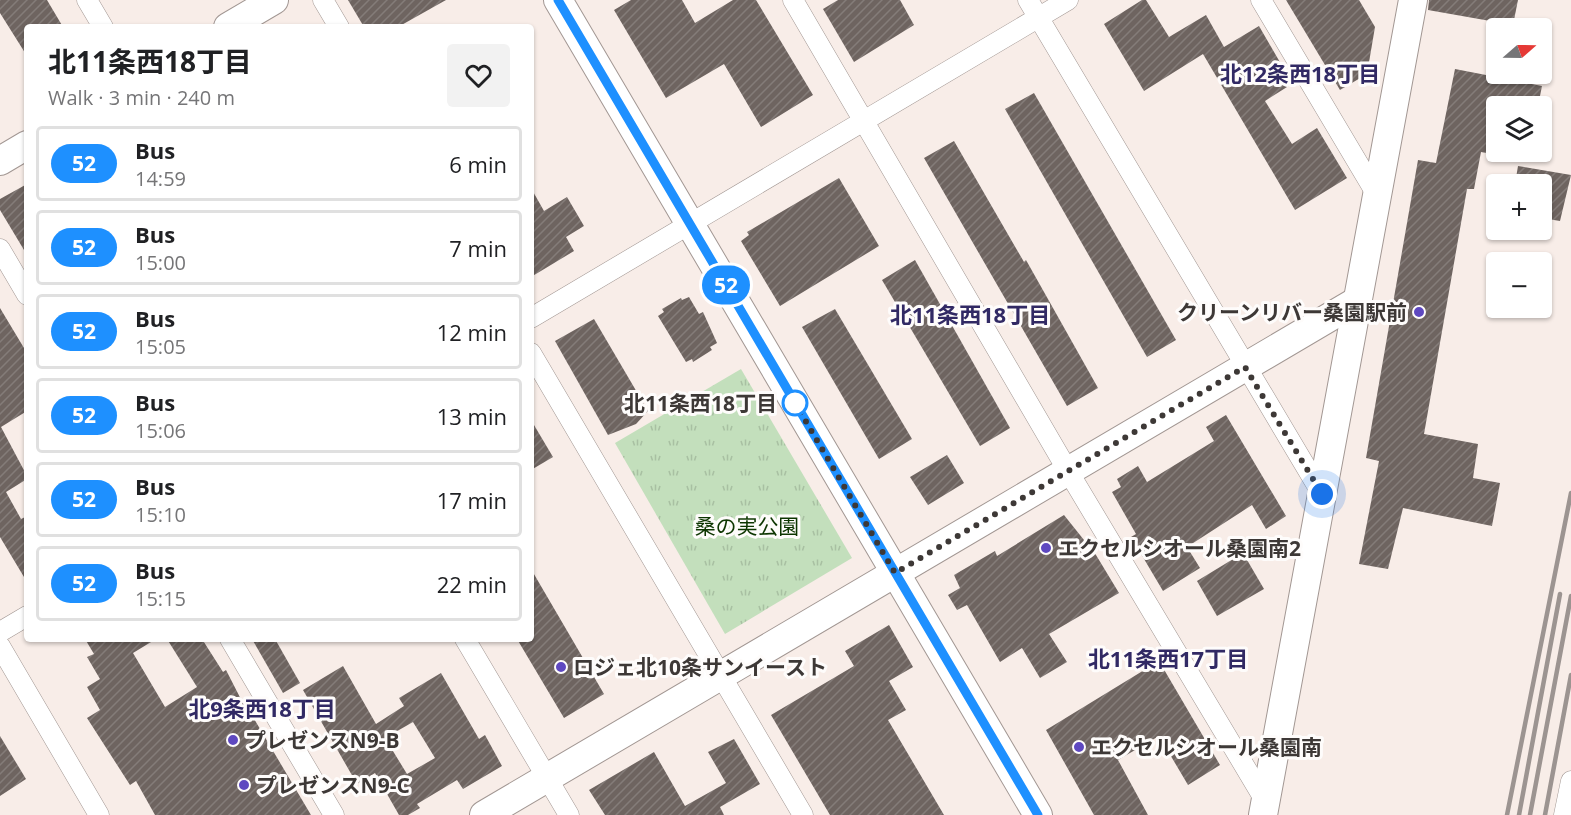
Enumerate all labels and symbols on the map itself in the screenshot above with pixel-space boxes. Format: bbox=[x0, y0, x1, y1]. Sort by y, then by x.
north arrow bbox=[1486, 18, 1552, 84]
district label: 北12条西18丁目 bbox=[1220, 58, 1380, 88]
line badge: 52 bbox=[699, 266, 753, 304]
place label: クリーンリバー桑園駅前 bbox=[1177, 298, 1407, 326]
district label: 北11条西18丁目 bbox=[890, 299, 1050, 329]
marker: クリーンリバー桑園駅前 bbox=[1412, 305, 1426, 319]
place label: 北11条西18丁目 bbox=[624, 389, 777, 417]
marker: 北11条西18丁目 bbox=[782, 390, 808, 416]
your location bbox=[1307, 479, 1337, 509]
park label: 桑の実公園 bbox=[695, 512, 800, 540]
place label: エクセルシオール桑園南2 bbox=[1058, 534, 1301, 562]
marker: エクセルシオール桑園南2 bbox=[1039, 541, 1053, 555]
district label: 北11条西17丁目 bbox=[1088, 643, 1248, 673]
place label: ロジェ北10条サンイースト bbox=[573, 653, 827, 681]
marker: ロジェ北10条サンイースト bbox=[554, 660, 568, 674]
district label: 北9条西18丁目 bbox=[188, 693, 336, 723]
place label: プレゼンスN9-B bbox=[245, 726, 400, 754]
marker: プレゼンスN9-B bbox=[226, 733, 240, 747]
place label: エクセルシオール桑園南 bbox=[1091, 733, 1322, 761]
marker: エクセルシオール桑園南 bbox=[1072, 740, 1086, 754]
place label: プレゼンスN9-C bbox=[256, 771, 410, 799]
marker: プレゼンスN9-C bbox=[237, 778, 251, 792]

